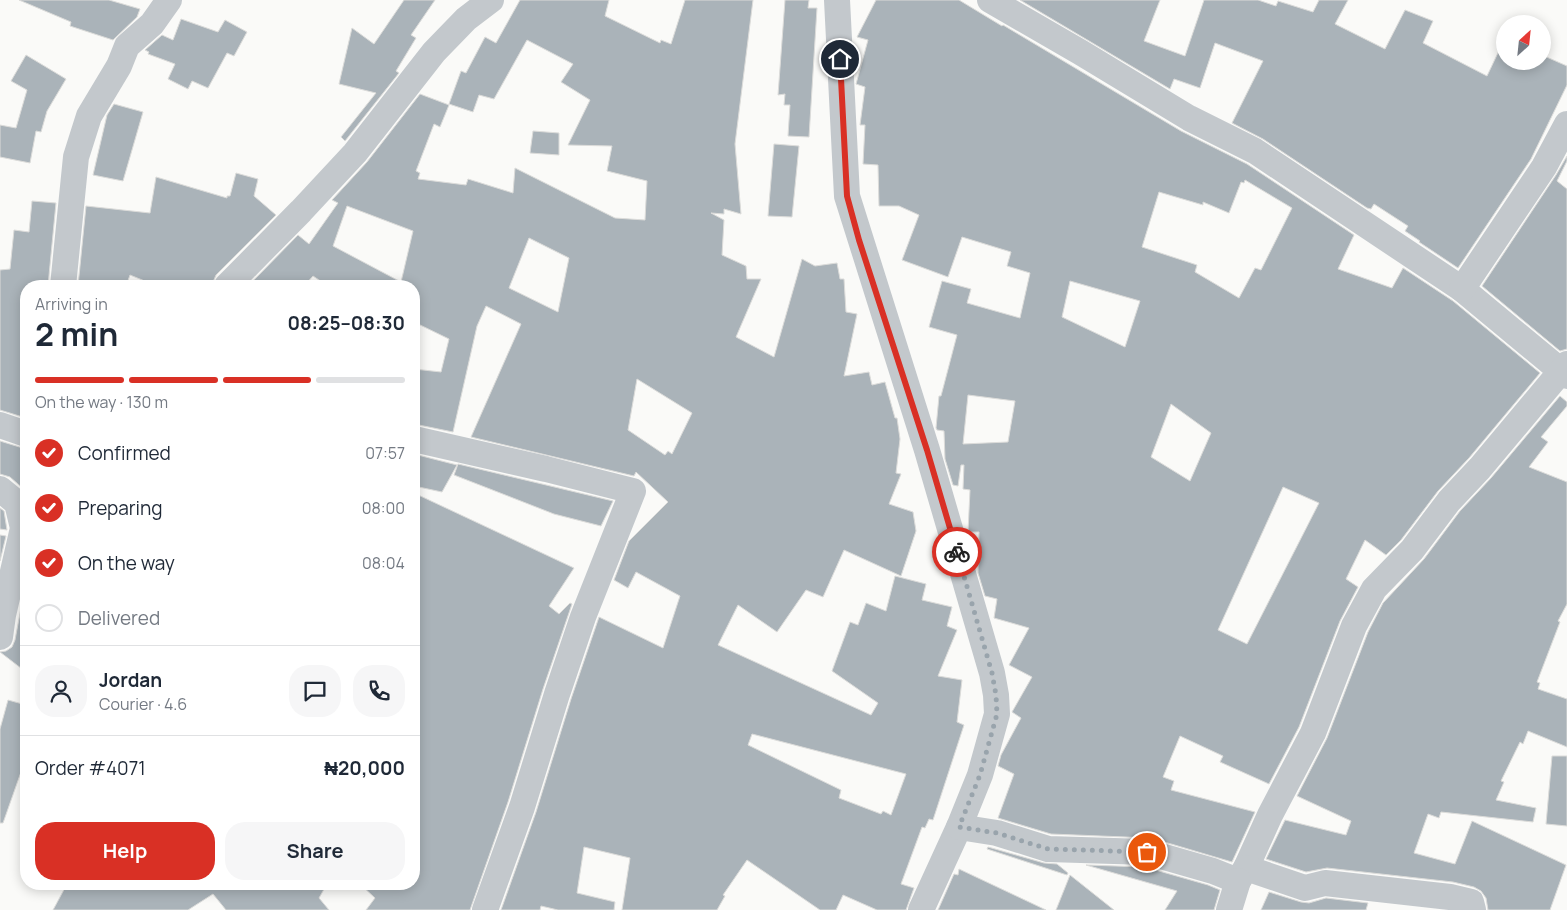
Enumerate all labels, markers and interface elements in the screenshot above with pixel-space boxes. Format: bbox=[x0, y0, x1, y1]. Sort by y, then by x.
north arrow bbox=[1496, 15, 1551, 70]
map controls bbox=[1496, 15, 1551, 70]
pin bbox=[819, 38, 861, 80]
icon: home bbox=[826, 45, 854, 73]
text: Arriving in bbox=[35, 293, 108, 315]
text: 08:25–08:30 bbox=[287, 310, 405, 336]
text: 2 min bbox=[35, 312, 118, 356]
text: On the way · 130 m bbox=[35, 391, 168, 413]
icon: check bbox=[35, 439, 63, 467]
text: Confirmed bbox=[78, 440, 171, 466]
text: 07:57 bbox=[365, 442, 405, 464]
icon: check bbox=[35, 494, 63, 522]
text: Preparing bbox=[78, 495, 163, 521]
text: 08:00 bbox=[362, 497, 405, 519]
courier bbox=[932, 527, 982, 577]
icon: bike bbox=[943, 538, 971, 566]
icon: check bbox=[35, 549, 63, 577]
text: On the way bbox=[78, 550, 175, 576]
text: 08:04 bbox=[362, 552, 405, 574]
text: Delivered bbox=[78, 605, 160, 631]
button: person bbox=[35, 665, 87, 717]
button: chat bbox=[289, 665, 341, 717]
button: phone bbox=[353, 665, 405, 717]
text: Jordan bbox=[99, 667, 162, 693]
text: Courier · 4.6 bbox=[99, 693, 187, 715]
text: Order #4071 bbox=[35, 755, 146, 781]
text: ₦20,000 bbox=[324, 755, 405, 781]
button: Help bbox=[35, 822, 215, 880]
button: Share bbox=[225, 822, 405, 880]
pin bbox=[1126, 831, 1168, 873]
icon: bag bbox=[1133, 838, 1161, 866]

